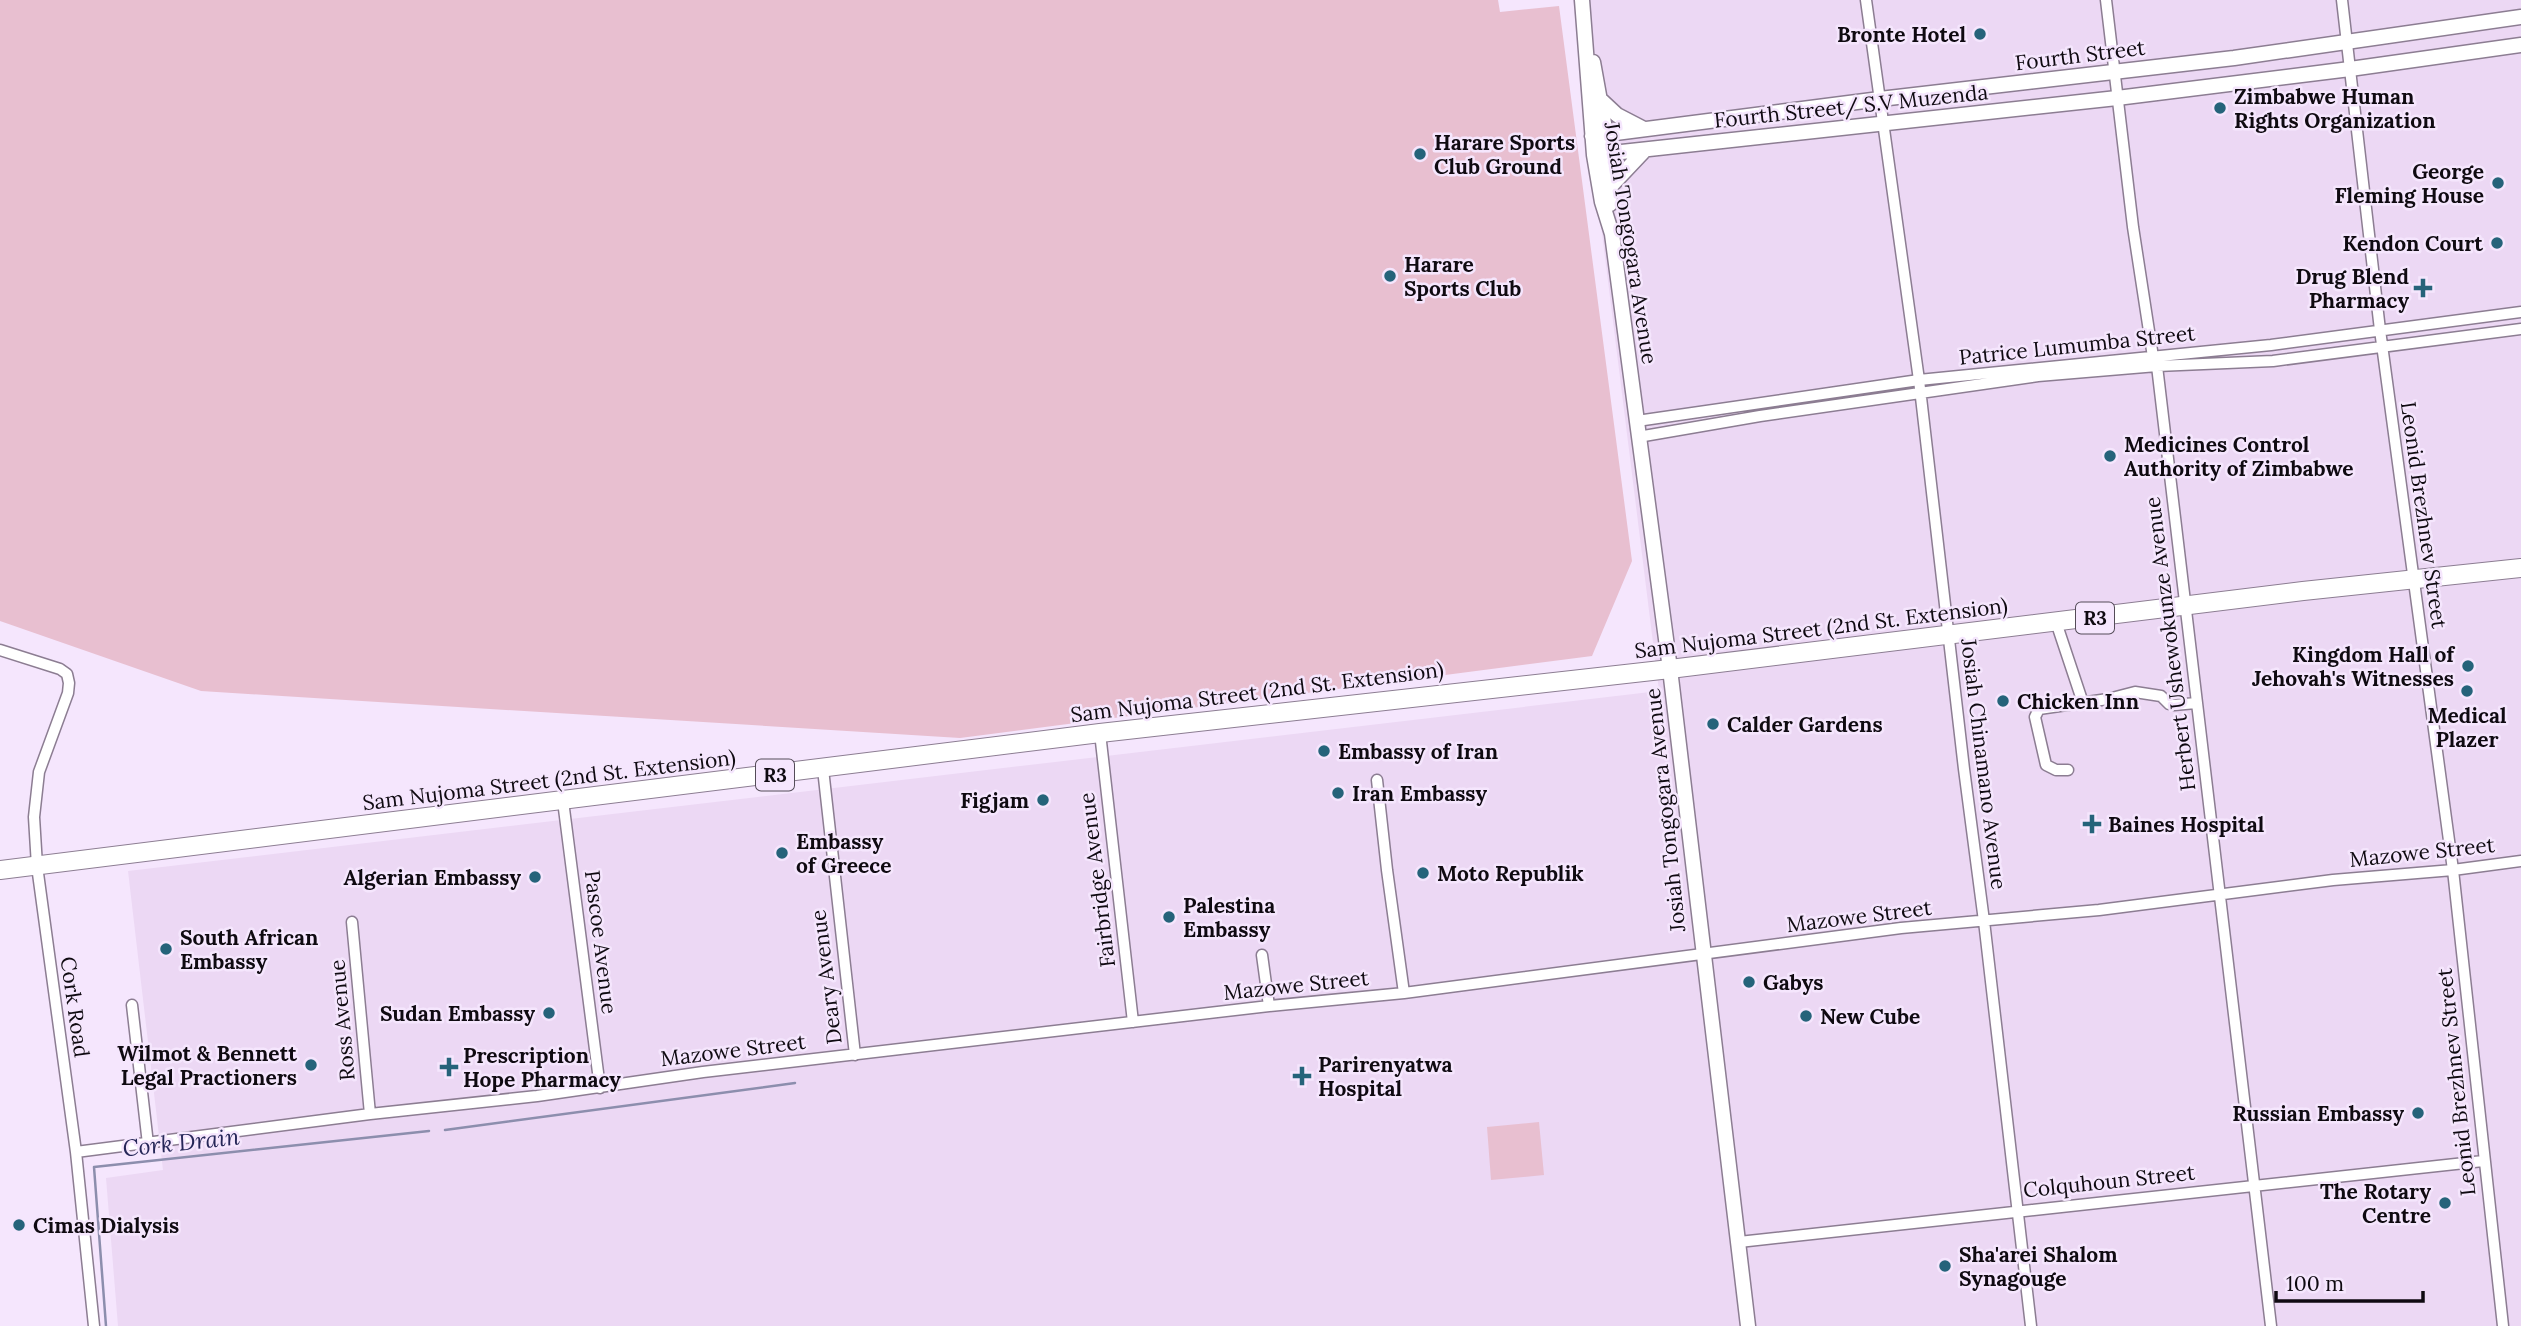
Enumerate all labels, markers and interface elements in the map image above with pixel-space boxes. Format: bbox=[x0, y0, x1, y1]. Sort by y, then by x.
place label: Bronte Hotel bbox=[1837, 21, 1966, 48]
marker: Bronte Hotel bbox=[1972, 26, 1988, 42]
street label: Fourth Street bbox=[2013, 34, 2148, 76]
street label: Fourth Street/ S.V Muzenda bbox=[1713, 78, 1989, 134]
place label: Zimbabwe Human Rights Organization bbox=[2234, 83, 2436, 134]
marker: Zimbabwe Human Rights Organization bbox=[2212, 100, 2228, 116]
street label: Josiah Tongogara Avenue bbox=[1598, 119, 1663, 366]
place label: Harare Sports Club Ground bbox=[1434, 129, 1575, 180]
marker: Harare Sports Club Ground bbox=[1412, 146, 1428, 162]
place label: George Fleming House bbox=[2335, 158, 2484, 209]
marker: George Fleming House bbox=[2490, 175, 2506, 191]
place label: Kendon Court bbox=[2343, 230, 2483, 257]
marker: Kendon Court bbox=[2489, 235, 2505, 251]
place label: Harare Sports Club bbox=[1404, 251, 1521, 302]
place label: Drug Blend Pharmacy bbox=[2295, 263, 2409, 314]
marker: Harare Sports Club bbox=[1382, 268, 1398, 284]
marker: Drug Blend Pharmacy bbox=[2415, 280, 2431, 296]
street label: Patrice Lumumba Street bbox=[1958, 319, 2197, 371]
street label: Leonid Brezhnev Street bbox=[2395, 400, 2453, 631]
place label: Medicines Control Authority of Zimbabwe bbox=[2124, 431, 2354, 482]
marker: Medicines Control Authority of Zimbabwe bbox=[2102, 448, 2118, 464]
street label: Herbert Ushewokunze Avenue bbox=[2139, 495, 2201, 793]
street label: Sam Nujoma Street (2nd St. Extension) bbox=[1633, 592, 2009, 664]
road number: R3 bbox=[2076, 603, 2114, 634]
street label: Josiah Chinamano Avenue bbox=[1955, 636, 2013, 891]
place label: Kingdom Hall of Jehovah's Witnesses bbox=[2252, 641, 2455, 692]
street label: Sam Nujoma Street (2nd St. Extension) bbox=[1069, 656, 1445, 728]
marker: Kingdom Hall of Jehovah's Witnesses bbox=[2460, 658, 2476, 674]
marker: Medical Plazer bbox=[2459, 683, 2475, 699]
street label: Josiah Tongogara Avenue bbox=[1639, 687, 1691, 934]
place label: Chicken Inn bbox=[2017, 688, 2139, 715]
marker: Chicken Inn bbox=[1995, 693, 2011, 709]
place label: Medical Plazer bbox=[2427, 702, 2507, 753]
place label: Calder Gardens bbox=[1727, 711, 1883, 738]
marker: Calder Gardens bbox=[1705, 716, 1721, 732]
place label: Embassy of Iran bbox=[1338, 738, 1498, 765]
marker: Embassy of Iran bbox=[1316, 743, 1332, 759]
street label: Sam Nujoma Street (2nd St. Extension) bbox=[361, 744, 737, 816]
road number: R3 bbox=[756, 760, 794, 790]
place label: Iran Embassy bbox=[1352, 780, 1488, 807]
marker: Iran Embassy bbox=[1330, 785, 1346, 801]
place label: Figjam bbox=[960, 787, 1029, 814]
street label: Fairbridge Avenue bbox=[1073, 791, 1121, 969]
marker: Figjam bbox=[1035, 792, 1051, 808]
place label: Baines Hospital bbox=[2108, 811, 2265, 838]
marker: Baines Hospital bbox=[2082, 814, 2102, 834]
place label: Embassy of Greece bbox=[796, 828, 891, 879]
street label: Mazowe Street bbox=[2348, 831, 2497, 873]
marker: Embassy of Greece bbox=[774, 845, 790, 861]
place label: Moto Republik bbox=[1437, 860, 1584, 887]
place label: Algerian Embassy bbox=[343, 864, 521, 891]
marker: Moto Republik bbox=[1415, 865, 1431, 881]
marker: Algerian Embassy bbox=[527, 869, 543, 885]
street label: Pascoe Avenue bbox=[579, 869, 623, 1015]
place label: Palestina Embassy bbox=[1183, 892, 1275, 943]
street label: Mazowe Street bbox=[1785, 894, 1934, 938]
street label: Deary Avenue bbox=[804, 908, 848, 1046]
marker: Palestina Embassy bbox=[1161, 909, 1177, 925]
place label: South African Embassy bbox=[180, 924, 318, 975]
marker: South African Embassy bbox=[158, 941, 174, 957]
street label: Cork Road bbox=[55, 955, 95, 1059]
street label: Ross Avenue bbox=[323, 958, 361, 1082]
street label: Mazowe Street bbox=[1222, 964, 1371, 1006]
street label: Leonid Brezhnev Street bbox=[2431, 966, 2481, 1197]
place label: Gabys bbox=[1763, 969, 1824, 996]
marker: Gabys bbox=[1741, 974, 1757, 990]
place label: Sudan Embassy bbox=[380, 1000, 535, 1027]
place label: New Cube bbox=[1820, 1003, 1920, 1030]
marker: Sudan Embassy bbox=[541, 1005, 557, 1021]
marker: New Cube bbox=[1798, 1008, 1814, 1024]
street label: Mazowe Street bbox=[659, 1028, 808, 1072]
place label: Wilmot & Bennett Legal Practioners bbox=[117, 1040, 297, 1091]
place label: Prescription Hope Pharmacy bbox=[463, 1042, 621, 1093]
place label: Parirenyatwa Hospital bbox=[1318, 1051, 1452, 1102]
marker: Wilmot & Bennett Legal Practioners bbox=[303, 1057, 319, 1073]
marker: Prescription Hope Pharmacy bbox=[441, 1059, 457, 1075]
marker: Parirenyatwa Hospital bbox=[1292, 1066, 1312, 1086]
place label: Russian Embassy bbox=[2232, 1100, 2404, 1127]
marker: Russian Embassy bbox=[2410, 1105, 2426, 1121]
water label: Cork Drain bbox=[121, 1121, 241, 1163]
street label: Colquhoun Street bbox=[2022, 1158, 2197, 1203]
place label: The Rotary Centre bbox=[2320, 1178, 2431, 1229]
marker: The Rotary Centre bbox=[2437, 1195, 2453, 1211]
place label: Cimas Dialysis bbox=[33, 1212, 179, 1239]
marker: Cimas Dialysis bbox=[11, 1217, 27, 1233]
place label: Sha'arei Shalom Synagouge bbox=[1959, 1241, 2118, 1292]
marker: Sha'arei Shalom Synagouge bbox=[1937, 1258, 1953, 1274]
scale bar bbox=[2276, 1260, 2423, 1304]
text: 100 m bbox=[2286, 1270, 2344, 1297]

